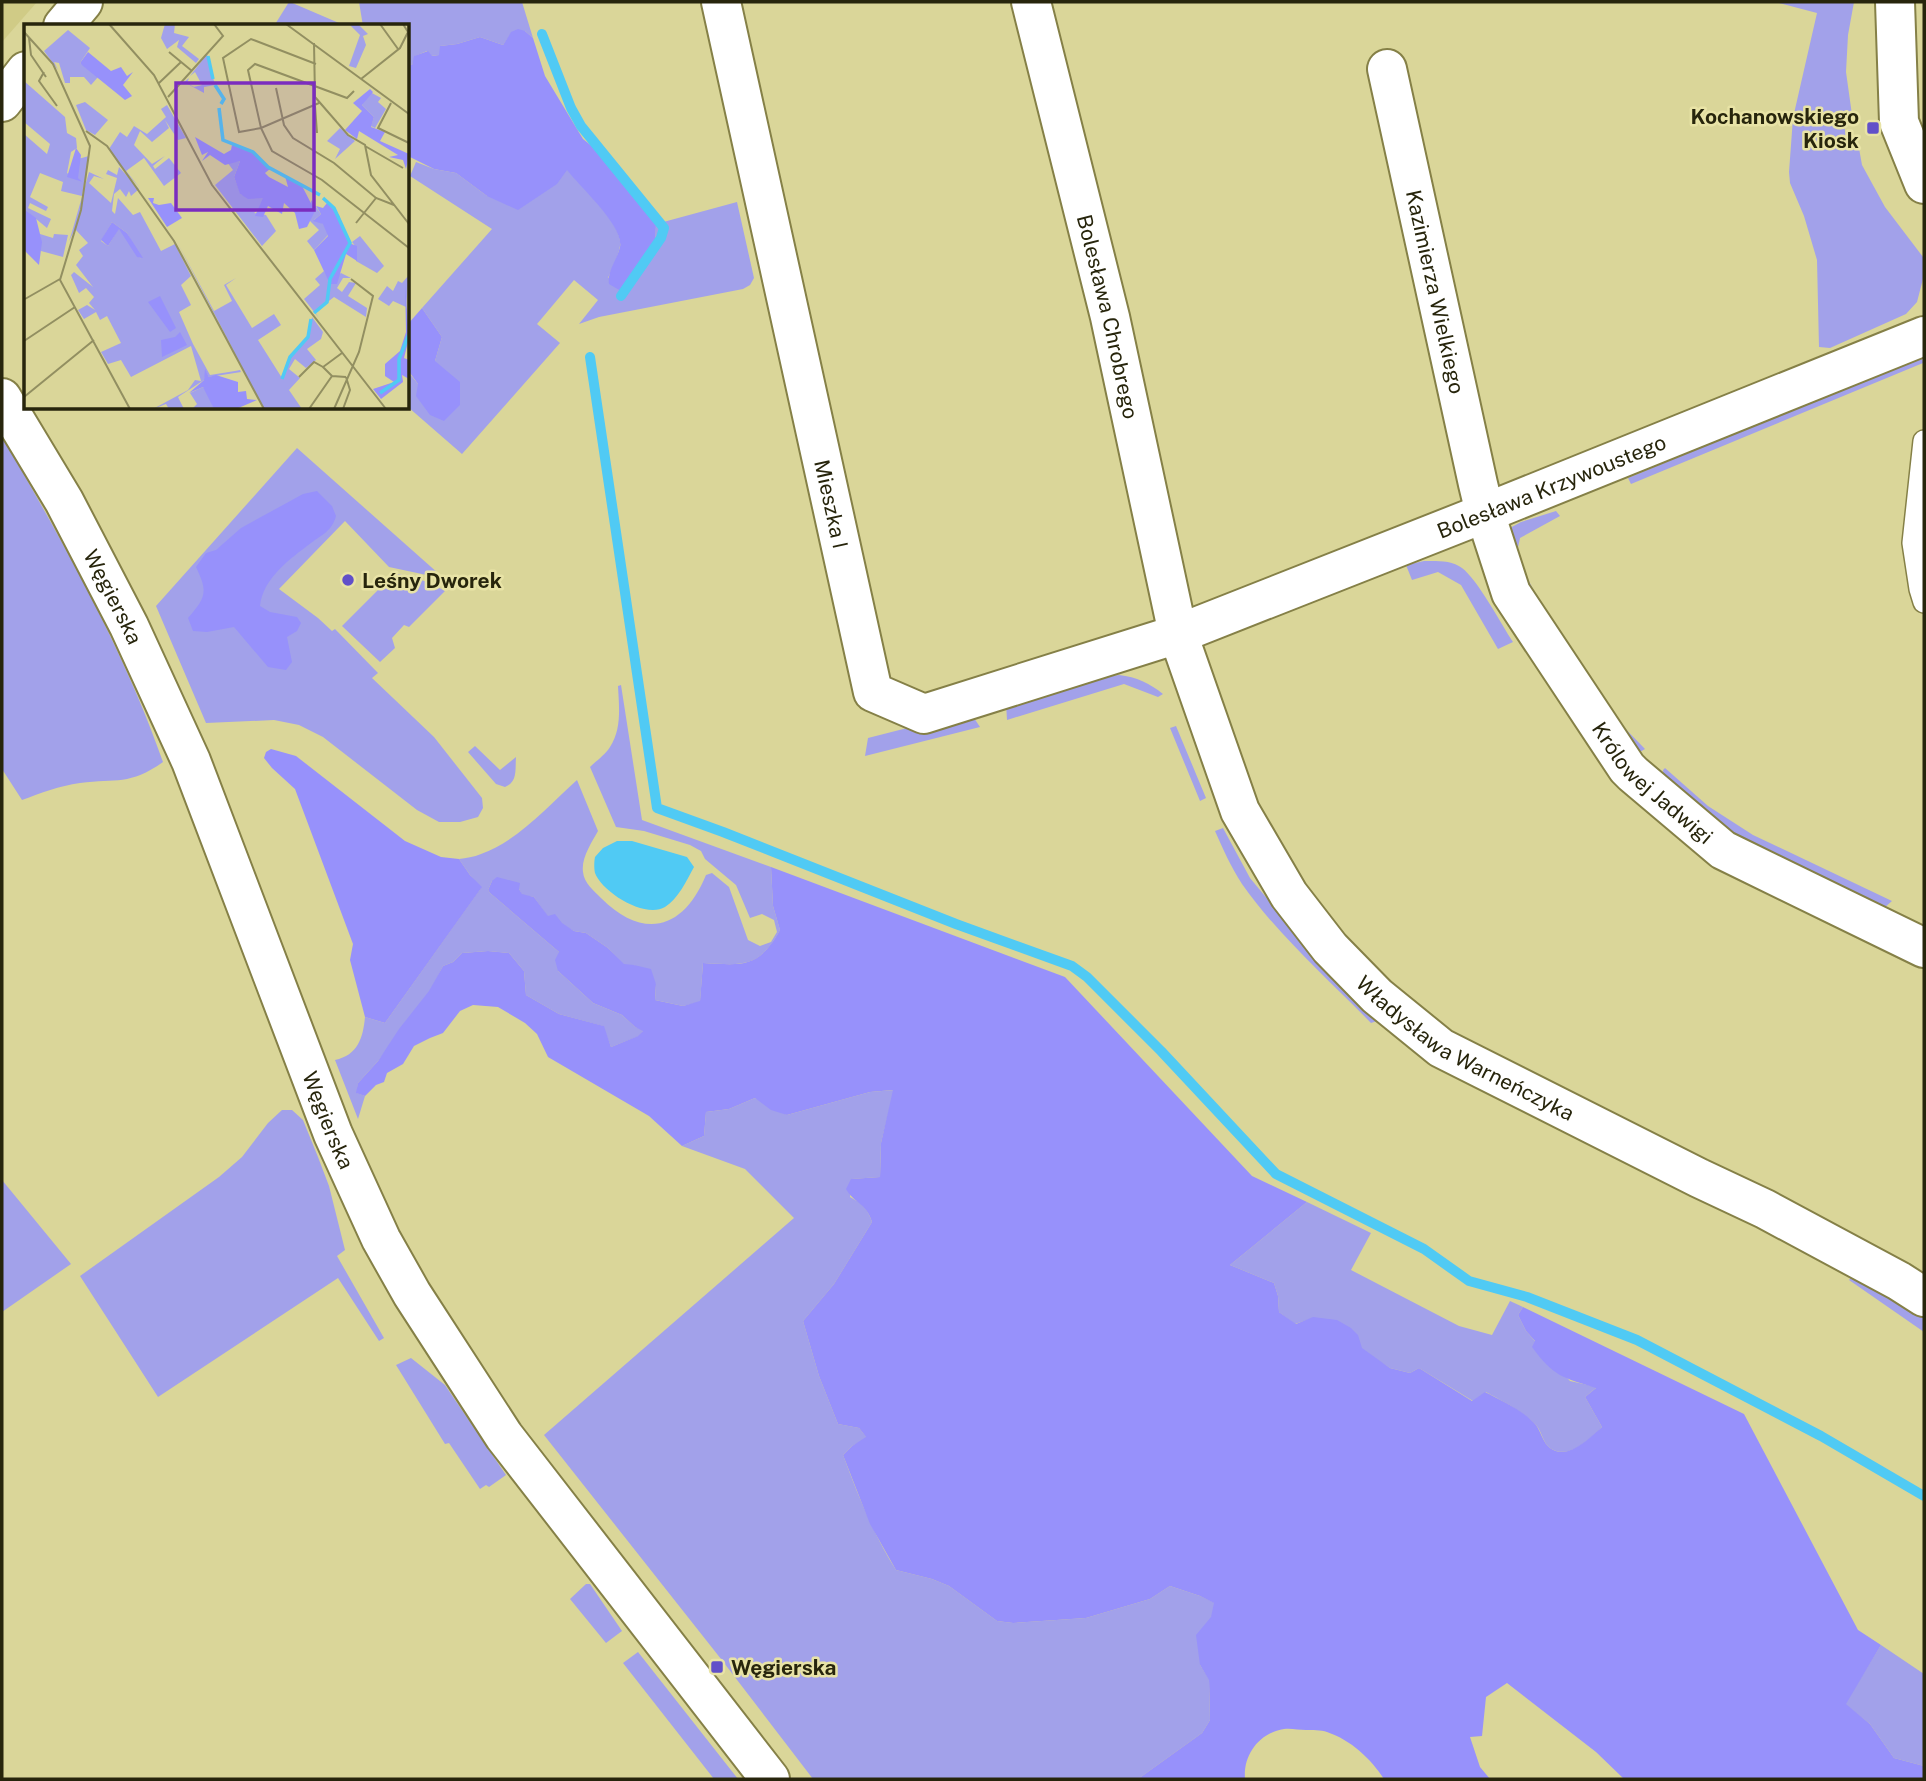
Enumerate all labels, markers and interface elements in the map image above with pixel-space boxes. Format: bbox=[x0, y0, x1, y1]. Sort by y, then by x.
inset map bbox=[24, 24, 410, 410]
place label: Kochanowskiego Kiosk bbox=[1691, 104, 1859, 153]
marker: Kochanowskiego Kiosk bbox=[1865, 120, 1881, 136]
street label: Kazimierza Wielkiego bbox=[1401, 187, 1470, 396]
street label: Bolesława Chrobrego bbox=[1072, 212, 1144, 421]
street label: Bolesława Krzywoustego bbox=[1433, 429, 1670, 543]
street label: Mieszka I bbox=[810, 457, 854, 551]
street label: Węgierska bbox=[79, 545, 148, 648]
place label: Leśny Dworek bbox=[362, 568, 502, 593]
marker: Leśny Dworek bbox=[340, 572, 356, 588]
street label: Królowej Jadwigi bbox=[1587, 717, 1718, 849]
street label: Władysława Warneńczyka bbox=[1351, 970, 1579, 1126]
street label: Węgierska bbox=[298, 1068, 360, 1173]
place label: Węgierska bbox=[731, 1655, 836, 1680]
marker: Węgierska bbox=[709, 1659, 725, 1675]

